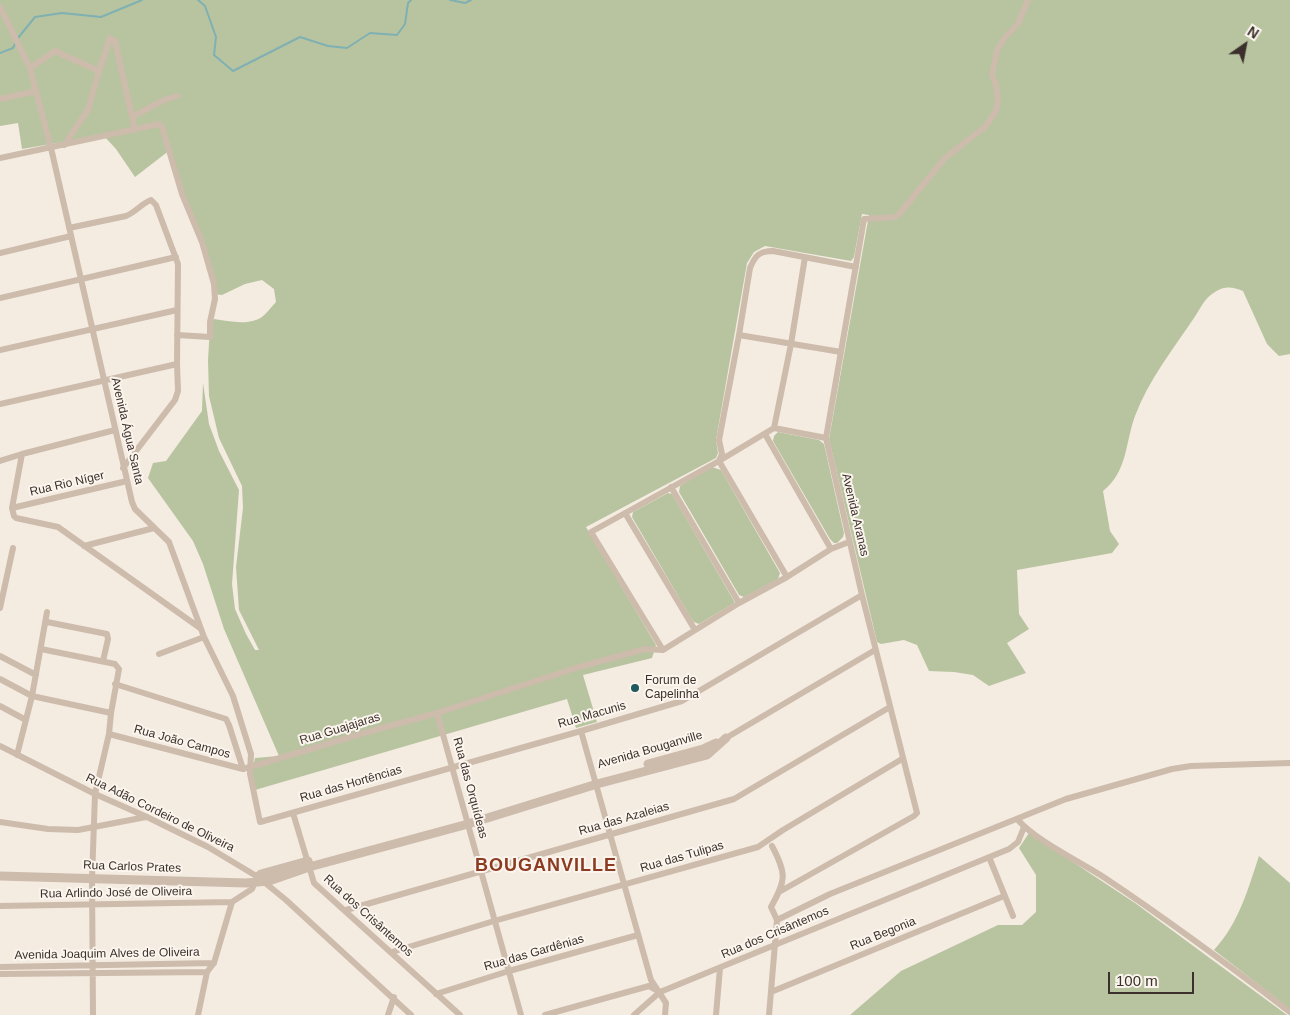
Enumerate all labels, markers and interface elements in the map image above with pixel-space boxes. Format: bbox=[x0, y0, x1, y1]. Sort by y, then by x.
north arrow bbox=[1220, 20, 1270, 70]
text: N bbox=[1245, 23, 1262, 42]
street label: Avenida Água Santa bbox=[108, 376, 146, 486]
street label: Rua Rio Níger bbox=[28, 468, 106, 500]
street label: Avenida Aranas bbox=[838, 472, 872, 558]
place label: Forum de Capelinha bbox=[645, 674, 699, 702]
marker: Forum de Capelinha bbox=[629, 682, 641, 694]
street label: Rua Macunis bbox=[556, 698, 628, 732]
street label: Rua Guajajaras bbox=[298, 710, 382, 748]
street label: Rua João Campos bbox=[132, 722, 232, 762]
street label: Avenida Bouganville bbox=[596, 728, 704, 772]
street label: Rua das Orquídeas bbox=[450, 736, 490, 840]
street label: Rua das Hortências bbox=[298, 763, 404, 805]
street label: Rua Adão Cordeiro de Oliveira bbox=[83, 771, 237, 855]
street label: Rua das Azaleias bbox=[577, 799, 671, 839]
street label: Rua das Tulipas bbox=[639, 838, 725, 876]
district label: BOUGANVILLE bbox=[474, 855, 618, 877]
street label: Rua Carlos Prates bbox=[83, 858, 181, 876]
street label: Rua dos Crisântemos bbox=[320, 872, 416, 960]
street label: Rua Arlindo José de Oliveira bbox=[40, 884, 192, 902]
street label: Rua dos Crisântemos bbox=[719, 904, 831, 962]
street label: Rua Begonia bbox=[848, 914, 918, 954]
street label: Rua das Gardênias bbox=[482, 932, 586, 974]
street label: Avenida Joaquim Alves de Oliveira bbox=[14, 945, 200, 963]
scale bar bbox=[1110, 962, 1196, 994]
text: 100 m bbox=[1116, 972, 1158, 989]

